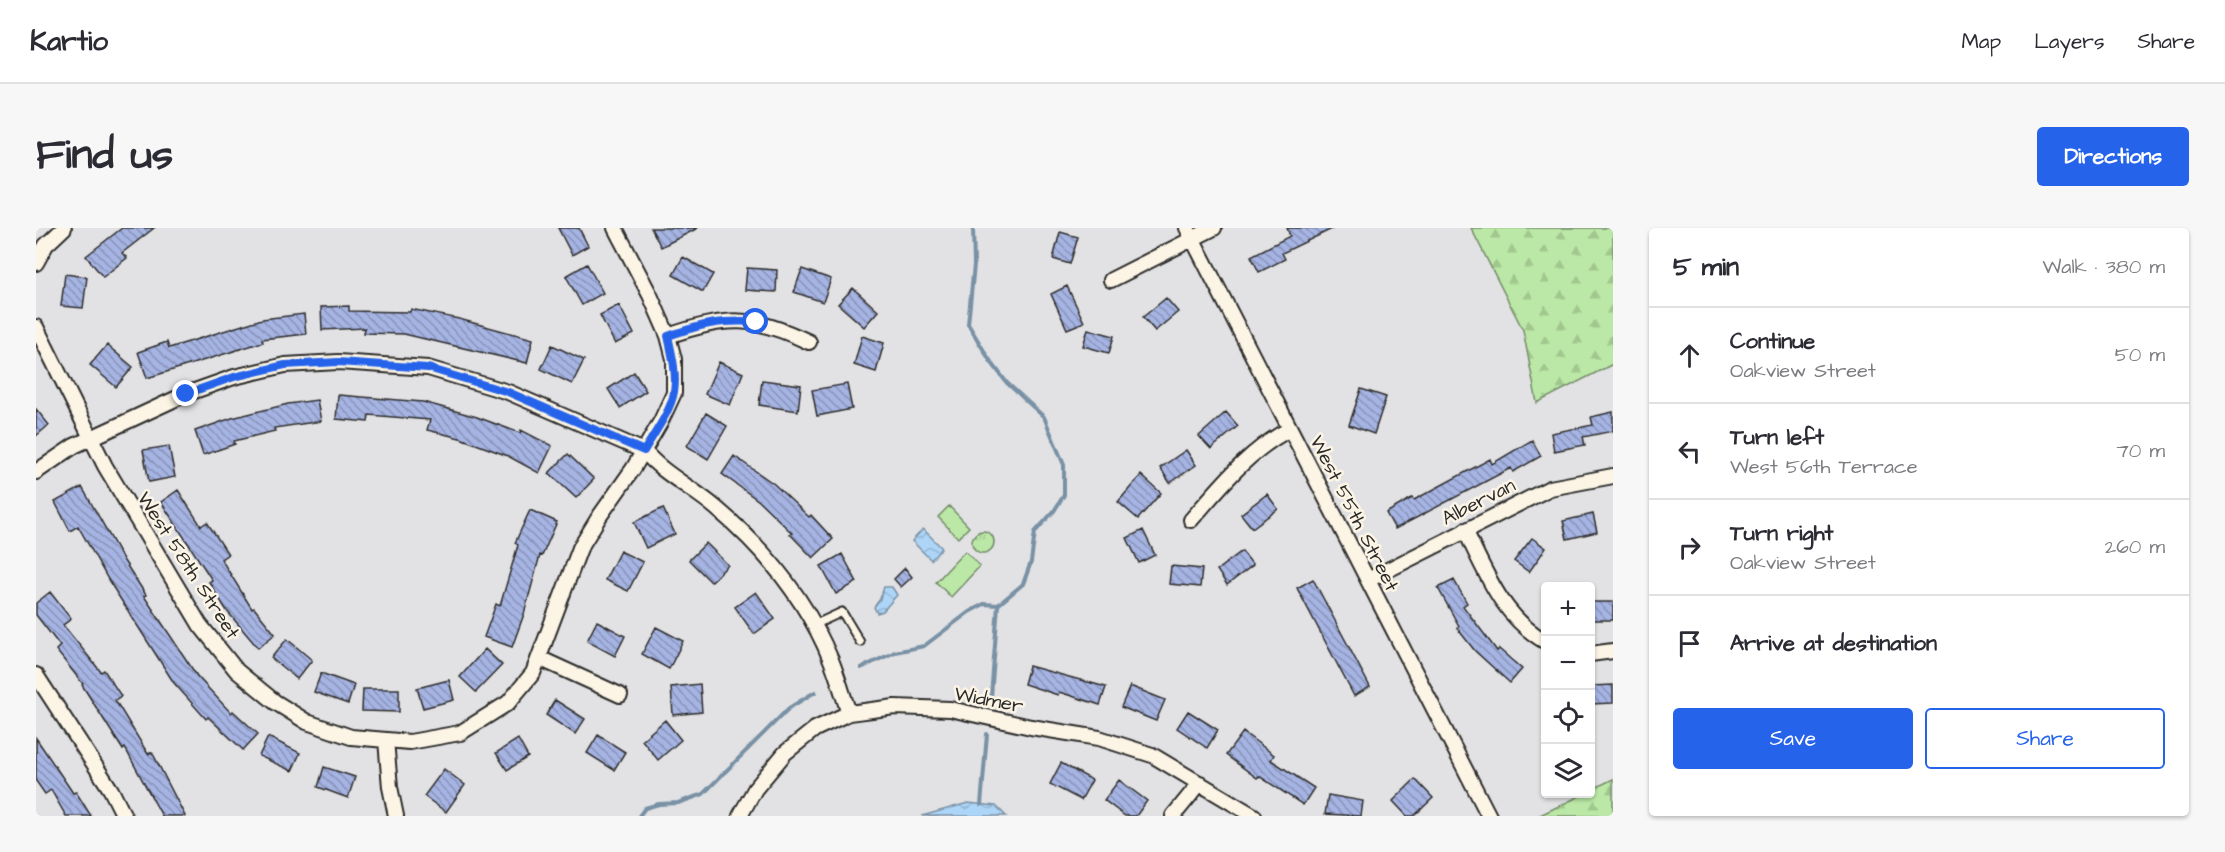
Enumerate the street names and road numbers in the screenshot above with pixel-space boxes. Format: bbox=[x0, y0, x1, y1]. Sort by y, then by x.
street label: West 55th Street bbox=[1303, 431, 1406, 596]
street label: Albervan bbox=[1437, 471, 1520, 532]
street label: West 58th Street bbox=[130, 486, 246, 645]
street label: Widmer bbox=[952, 680, 1026, 720]

